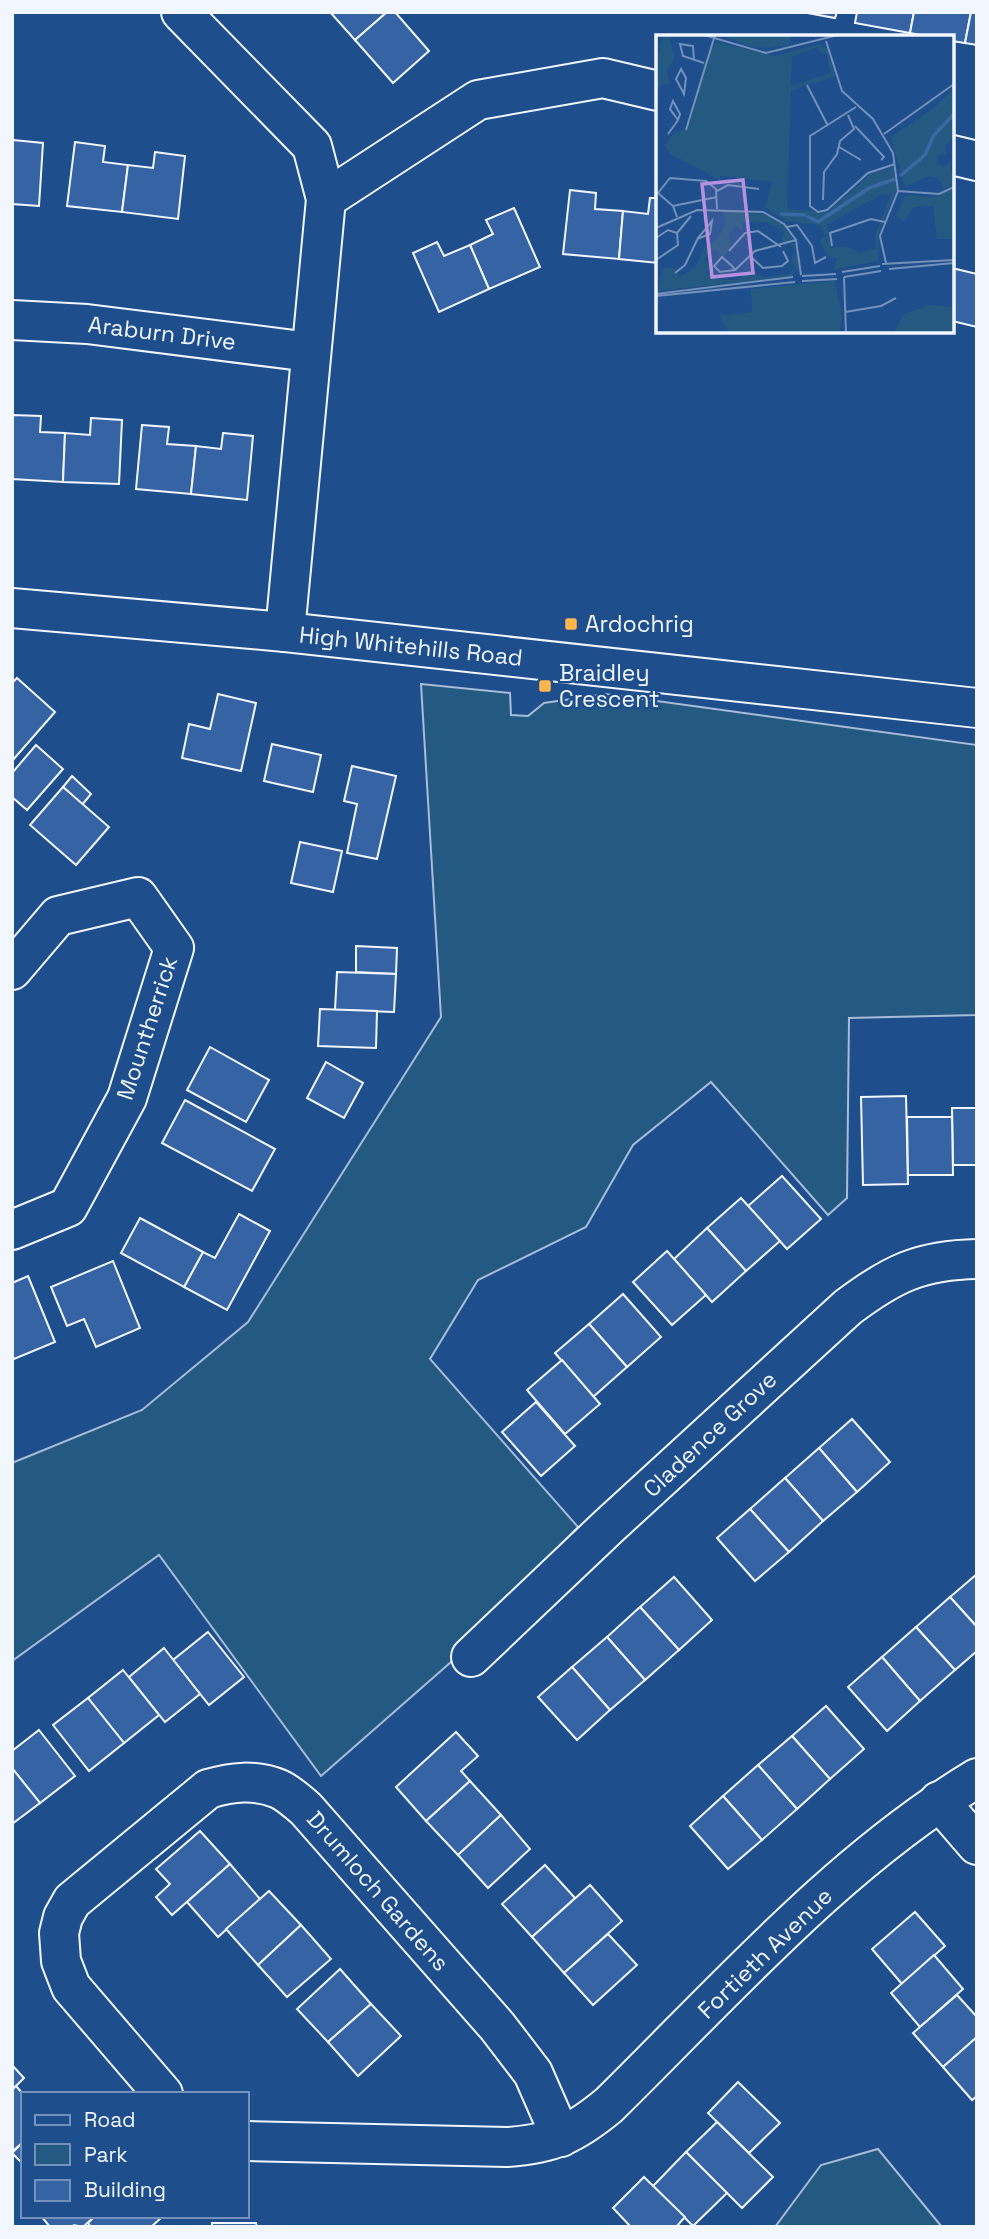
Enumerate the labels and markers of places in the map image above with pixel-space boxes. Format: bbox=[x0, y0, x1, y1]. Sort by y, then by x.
place label: Ardochrig bbox=[585, 609, 694, 639]
marker: Ardochrig bbox=[563, 616, 579, 632]
place label: Braidley Crescent bbox=[559, 658, 660, 714]
marker: Braidley Crescent bbox=[537, 678, 553, 694]

